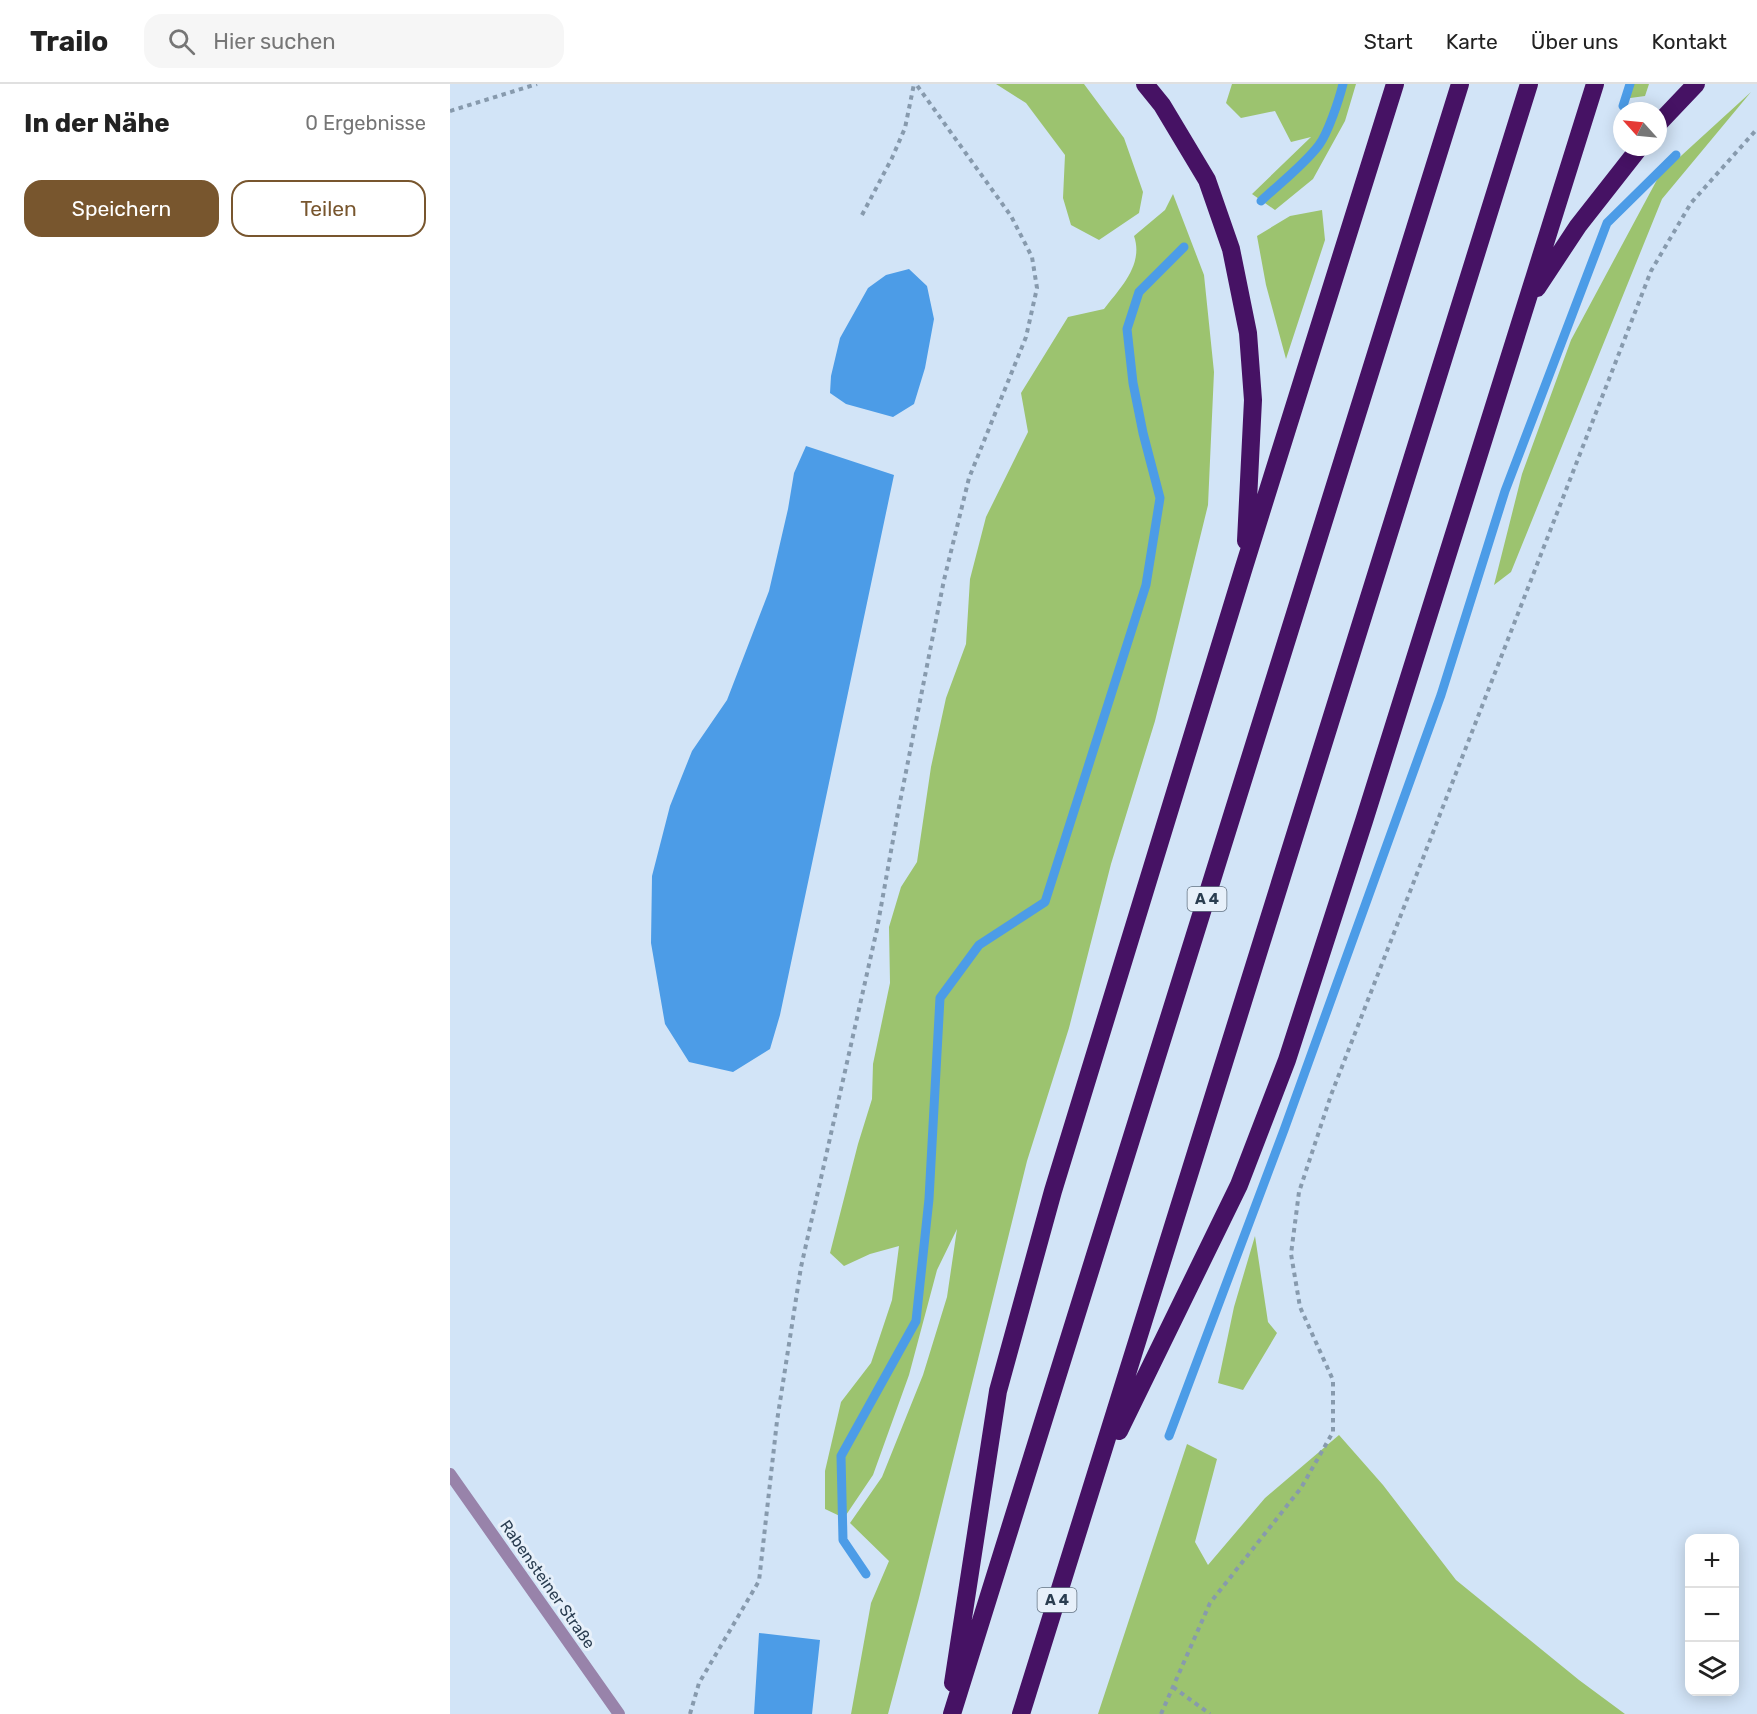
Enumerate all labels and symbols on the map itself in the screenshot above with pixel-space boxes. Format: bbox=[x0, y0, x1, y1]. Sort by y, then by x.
north arrow bbox=[1613, 102, 1667, 156]
road number: A 4 bbox=[1188, 887, 1227, 911]
street label: Rabensteiner Straße bbox=[496, 1516, 599, 1652]
road number: A 4 bbox=[1038, 1588, 1076, 1612]

